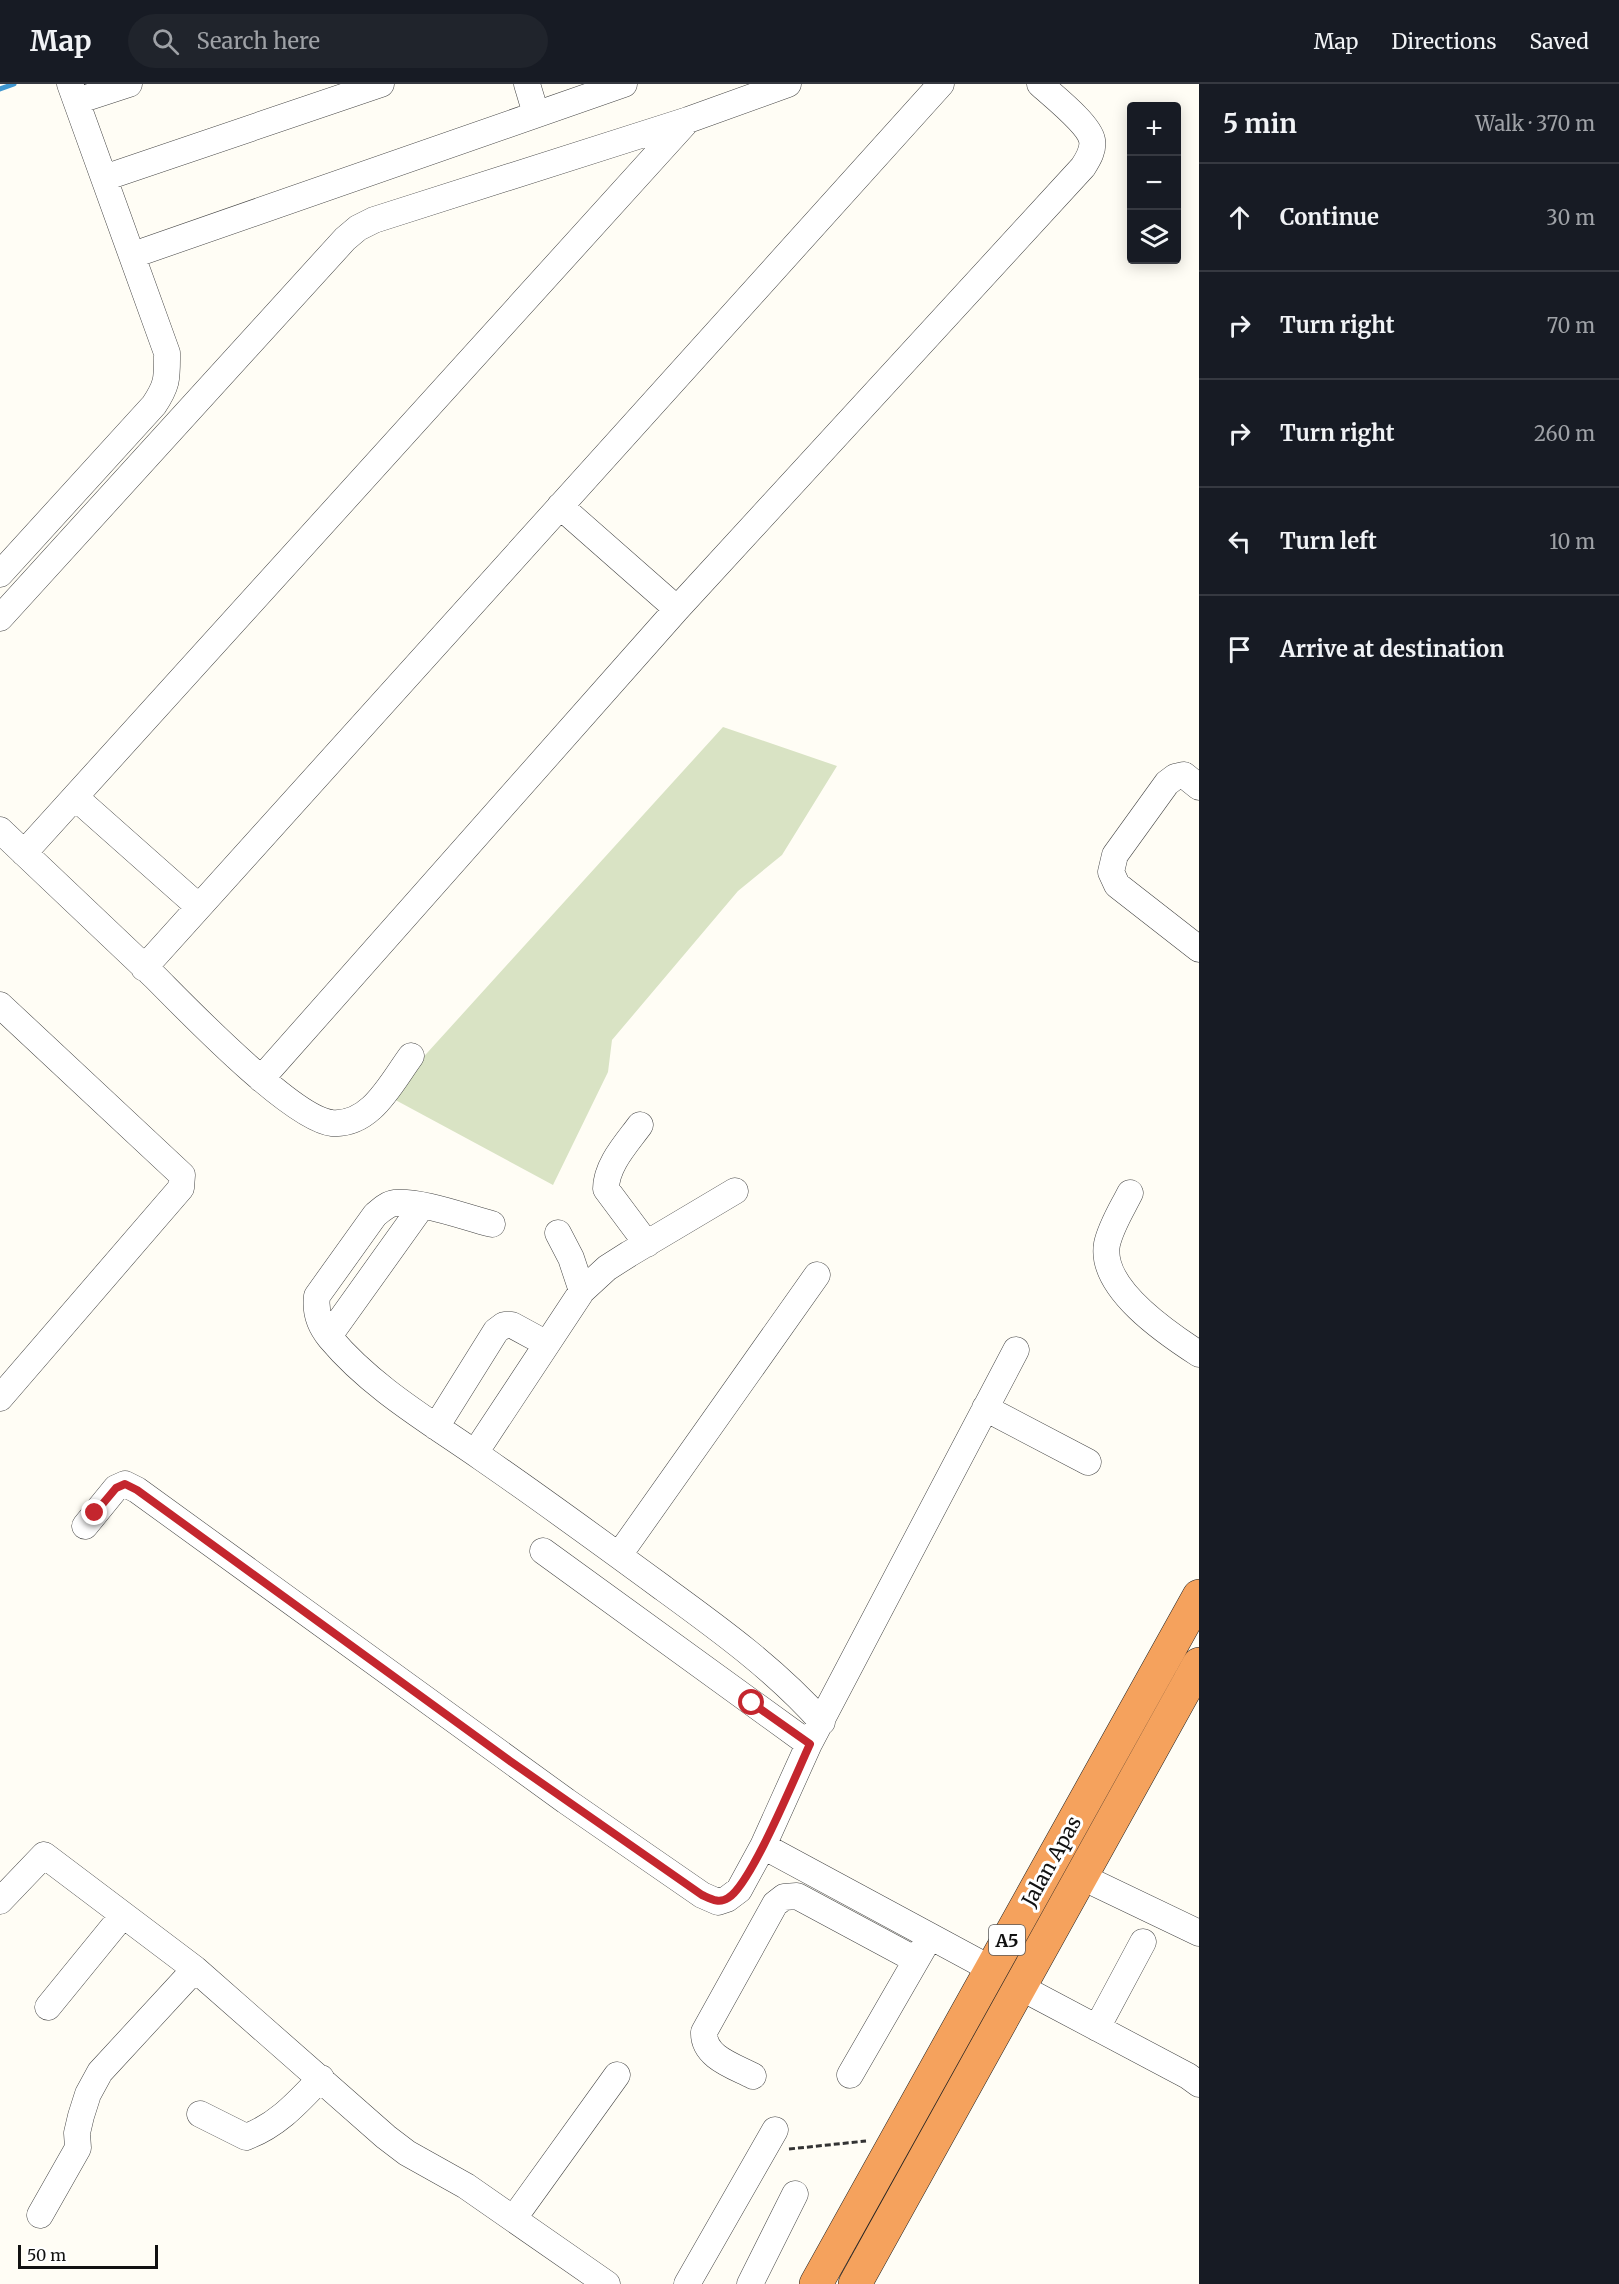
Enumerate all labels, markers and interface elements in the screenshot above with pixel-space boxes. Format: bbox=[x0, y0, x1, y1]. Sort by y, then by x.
search box bbox=[128, 14, 548, 68]
text: Map bbox=[30, 23, 92, 59]
icon: search bbox=[149, 25, 182, 58]
text: Search here bbox=[197, 27, 320, 55]
text: Map bbox=[1314, 28, 1358, 55]
text: Directions bbox=[1391, 28, 1496, 55]
text: Saved bbox=[1529, 28, 1589, 55]
map controls bbox=[1127, 102, 1181, 264]
button: + bbox=[1127, 102, 1181, 156]
text: 5 min bbox=[1223, 107, 1297, 140]
text: Walk · 370 m bbox=[1475, 111, 1595, 136]
button: − bbox=[1127, 156, 1181, 210]
icon: ahead bbox=[1223, 201, 1256, 234]
text: Continue bbox=[1280, 203, 1379, 231]
text: 30 m bbox=[1546, 205, 1595, 230]
button: layers bbox=[1127, 210, 1181, 264]
icon: right bbox=[1223, 309, 1256, 342]
text: Turn right bbox=[1280, 311, 1394, 339]
text: 70 m bbox=[1547, 313, 1595, 338]
icon: right bbox=[1223, 417, 1256, 450]
text: Turn right bbox=[1280, 419, 1394, 447]
text: 260 m bbox=[1534, 421, 1595, 446]
icon: left bbox=[1223, 525, 1256, 558]
text: Turn left bbox=[1280, 527, 1377, 555]
text: 10 m bbox=[1549, 529, 1595, 554]
icon: arrive bbox=[1223, 633, 1256, 666]
text: Arrive at destination bbox=[1280, 635, 1504, 663]
route end bbox=[81, 1499, 107, 1525]
route start bbox=[738, 1689, 764, 1715]
street label: Jalan Apas bbox=[1015, 1811, 1086, 1911]
road number: A5 bbox=[989, 1925, 1025, 1955]
scale bar bbox=[18, 2242, 158, 2270]
text: 50 m bbox=[27, 2245, 66, 2265]

